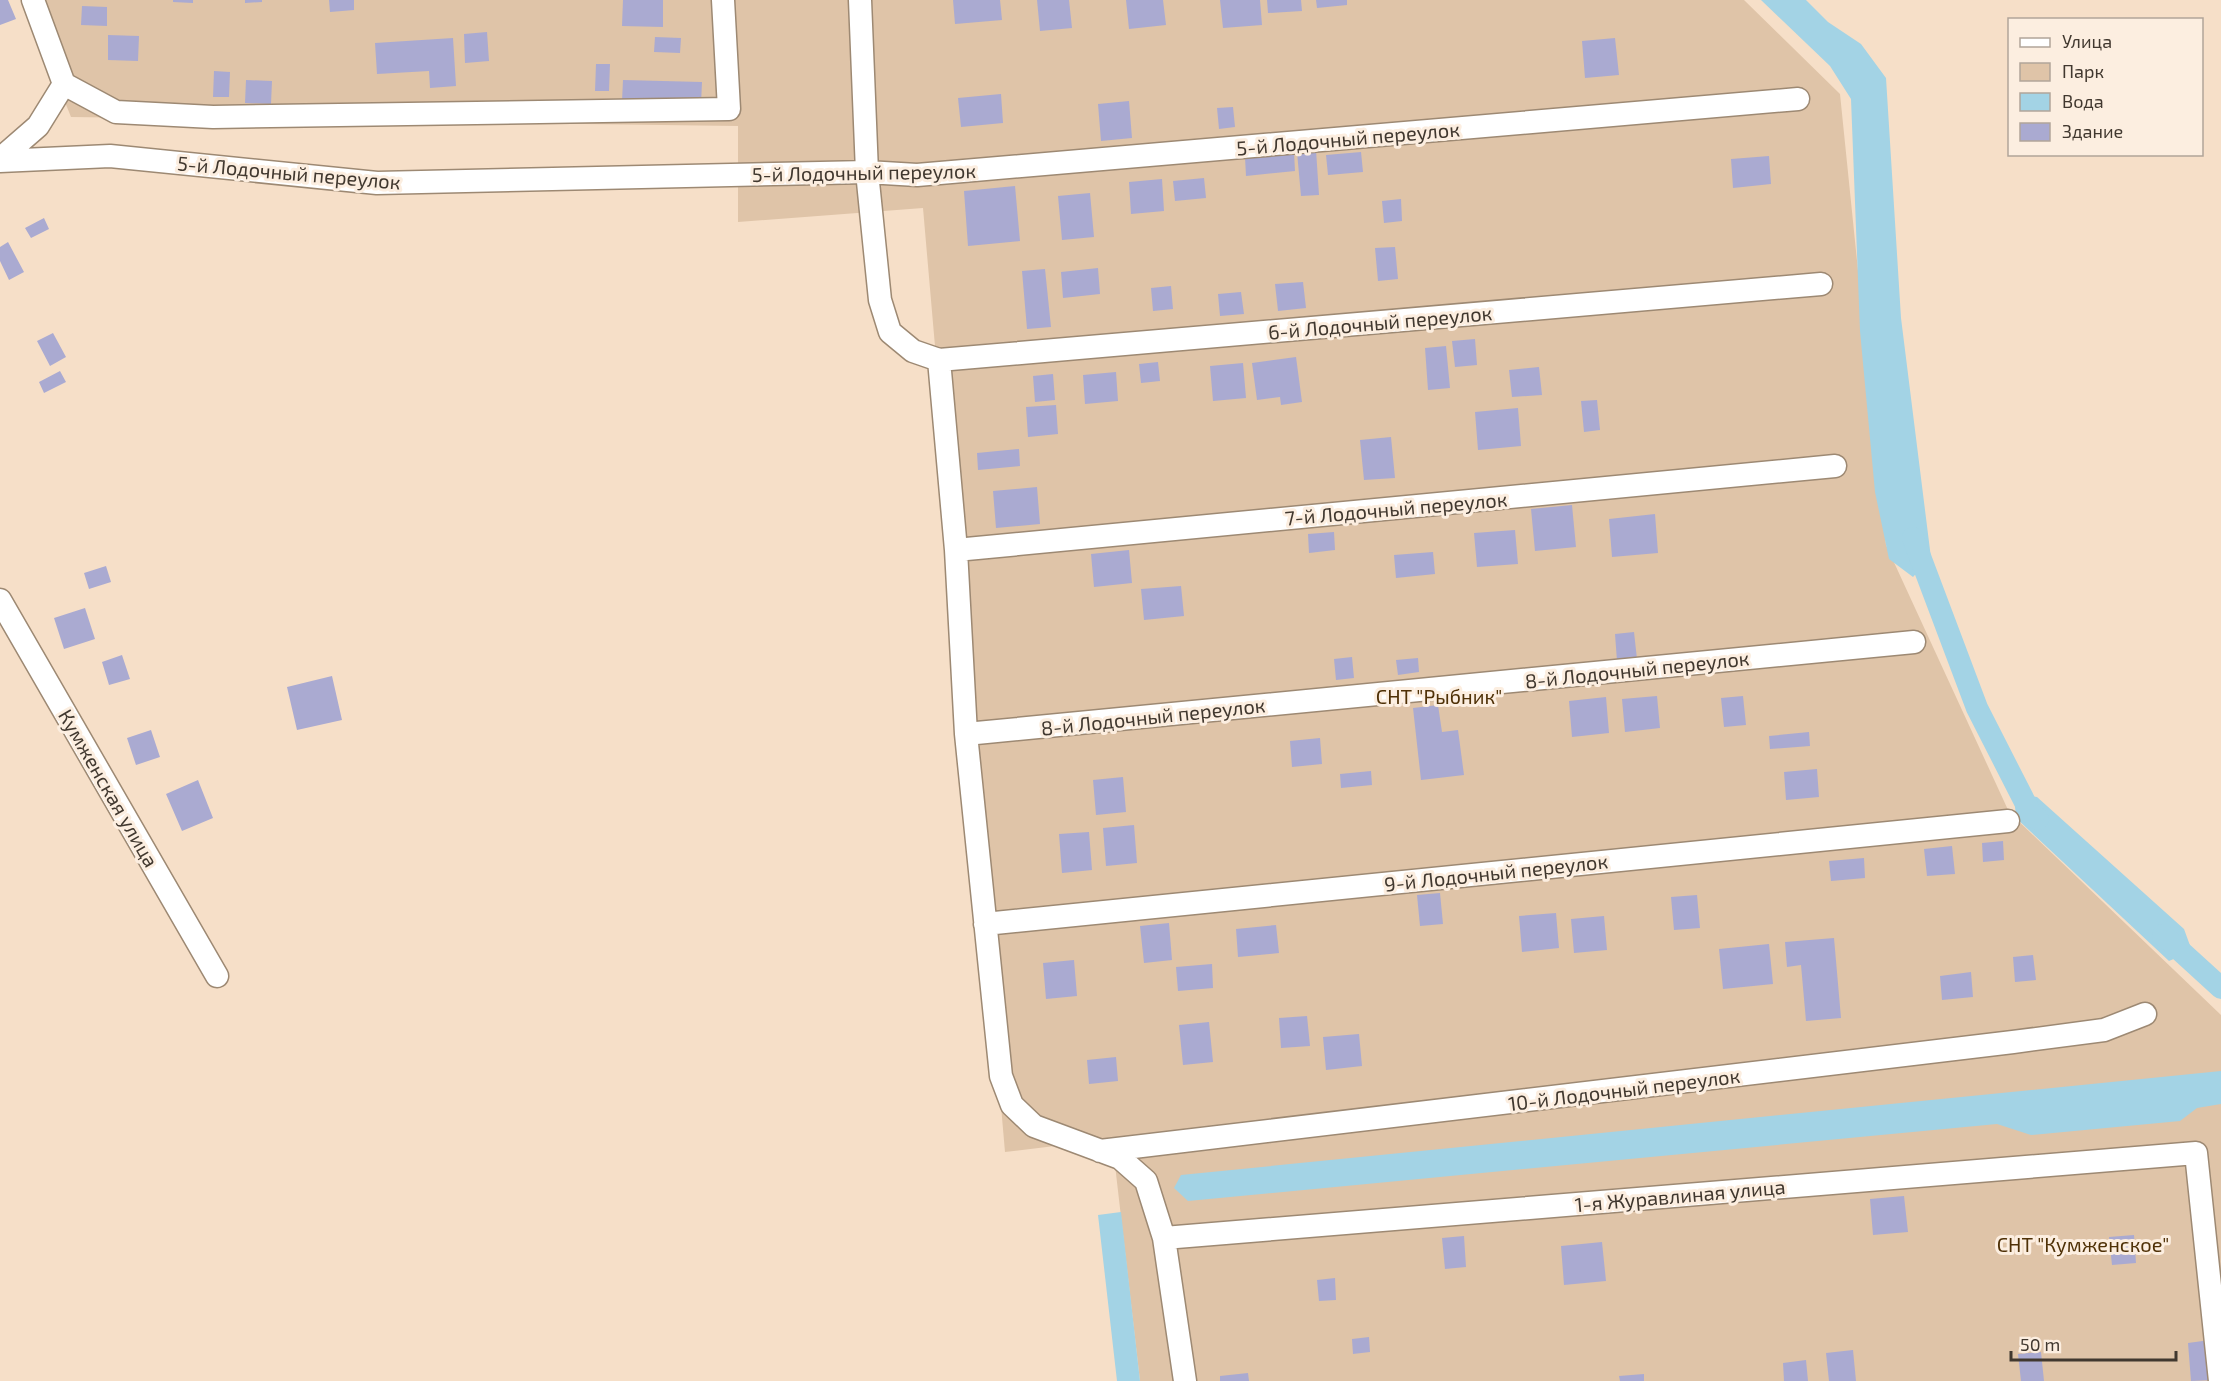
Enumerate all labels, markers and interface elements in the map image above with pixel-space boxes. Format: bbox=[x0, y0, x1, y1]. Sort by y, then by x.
legend bbox=[2008, 18, 2203, 156]
text: Улица bbox=[2062, 30, 2112, 52]
text: Парк bbox=[2062, 60, 2104, 82]
text: Вода bbox=[2062, 90, 2104, 112]
street label: 5-й Лодочный переулок bbox=[1235, 116, 1461, 161]
text: Здание bbox=[2062, 120, 2123, 142]
street label: 5-й Лодочный переулок bbox=[176, 150, 402, 195]
street label: 5-й Лодочный переулок bbox=[752, 158, 977, 187]
street label: 6-й Лодочный переулок bbox=[1267, 300, 1493, 345]
street label: 7-й Лодочный переулок bbox=[1284, 486, 1509, 531]
street label: 8-й Лодочный переулок bbox=[1524, 645, 1751, 694]
park label: СНТ "Рыбник" bbox=[1376, 684, 1502, 708]
street label: 8-й Лодочный переулок bbox=[1040, 692, 1267, 741]
street label: Кумженская улица bbox=[53, 705, 164, 872]
street label: 9-й Лодочный переулок bbox=[1383, 848, 1609, 897]
street label: 10-й Лодочный переулок bbox=[1507, 1063, 1742, 1116]
street label: 1-я Журавлиная улица bbox=[1574, 1174, 1786, 1217]
park label: СНТ "Кумженское" bbox=[1997, 1232, 2169, 1257]
scale bar bbox=[2011, 1324, 2176, 1362]
text: 50 m bbox=[2020, 1333, 2060, 1355]

